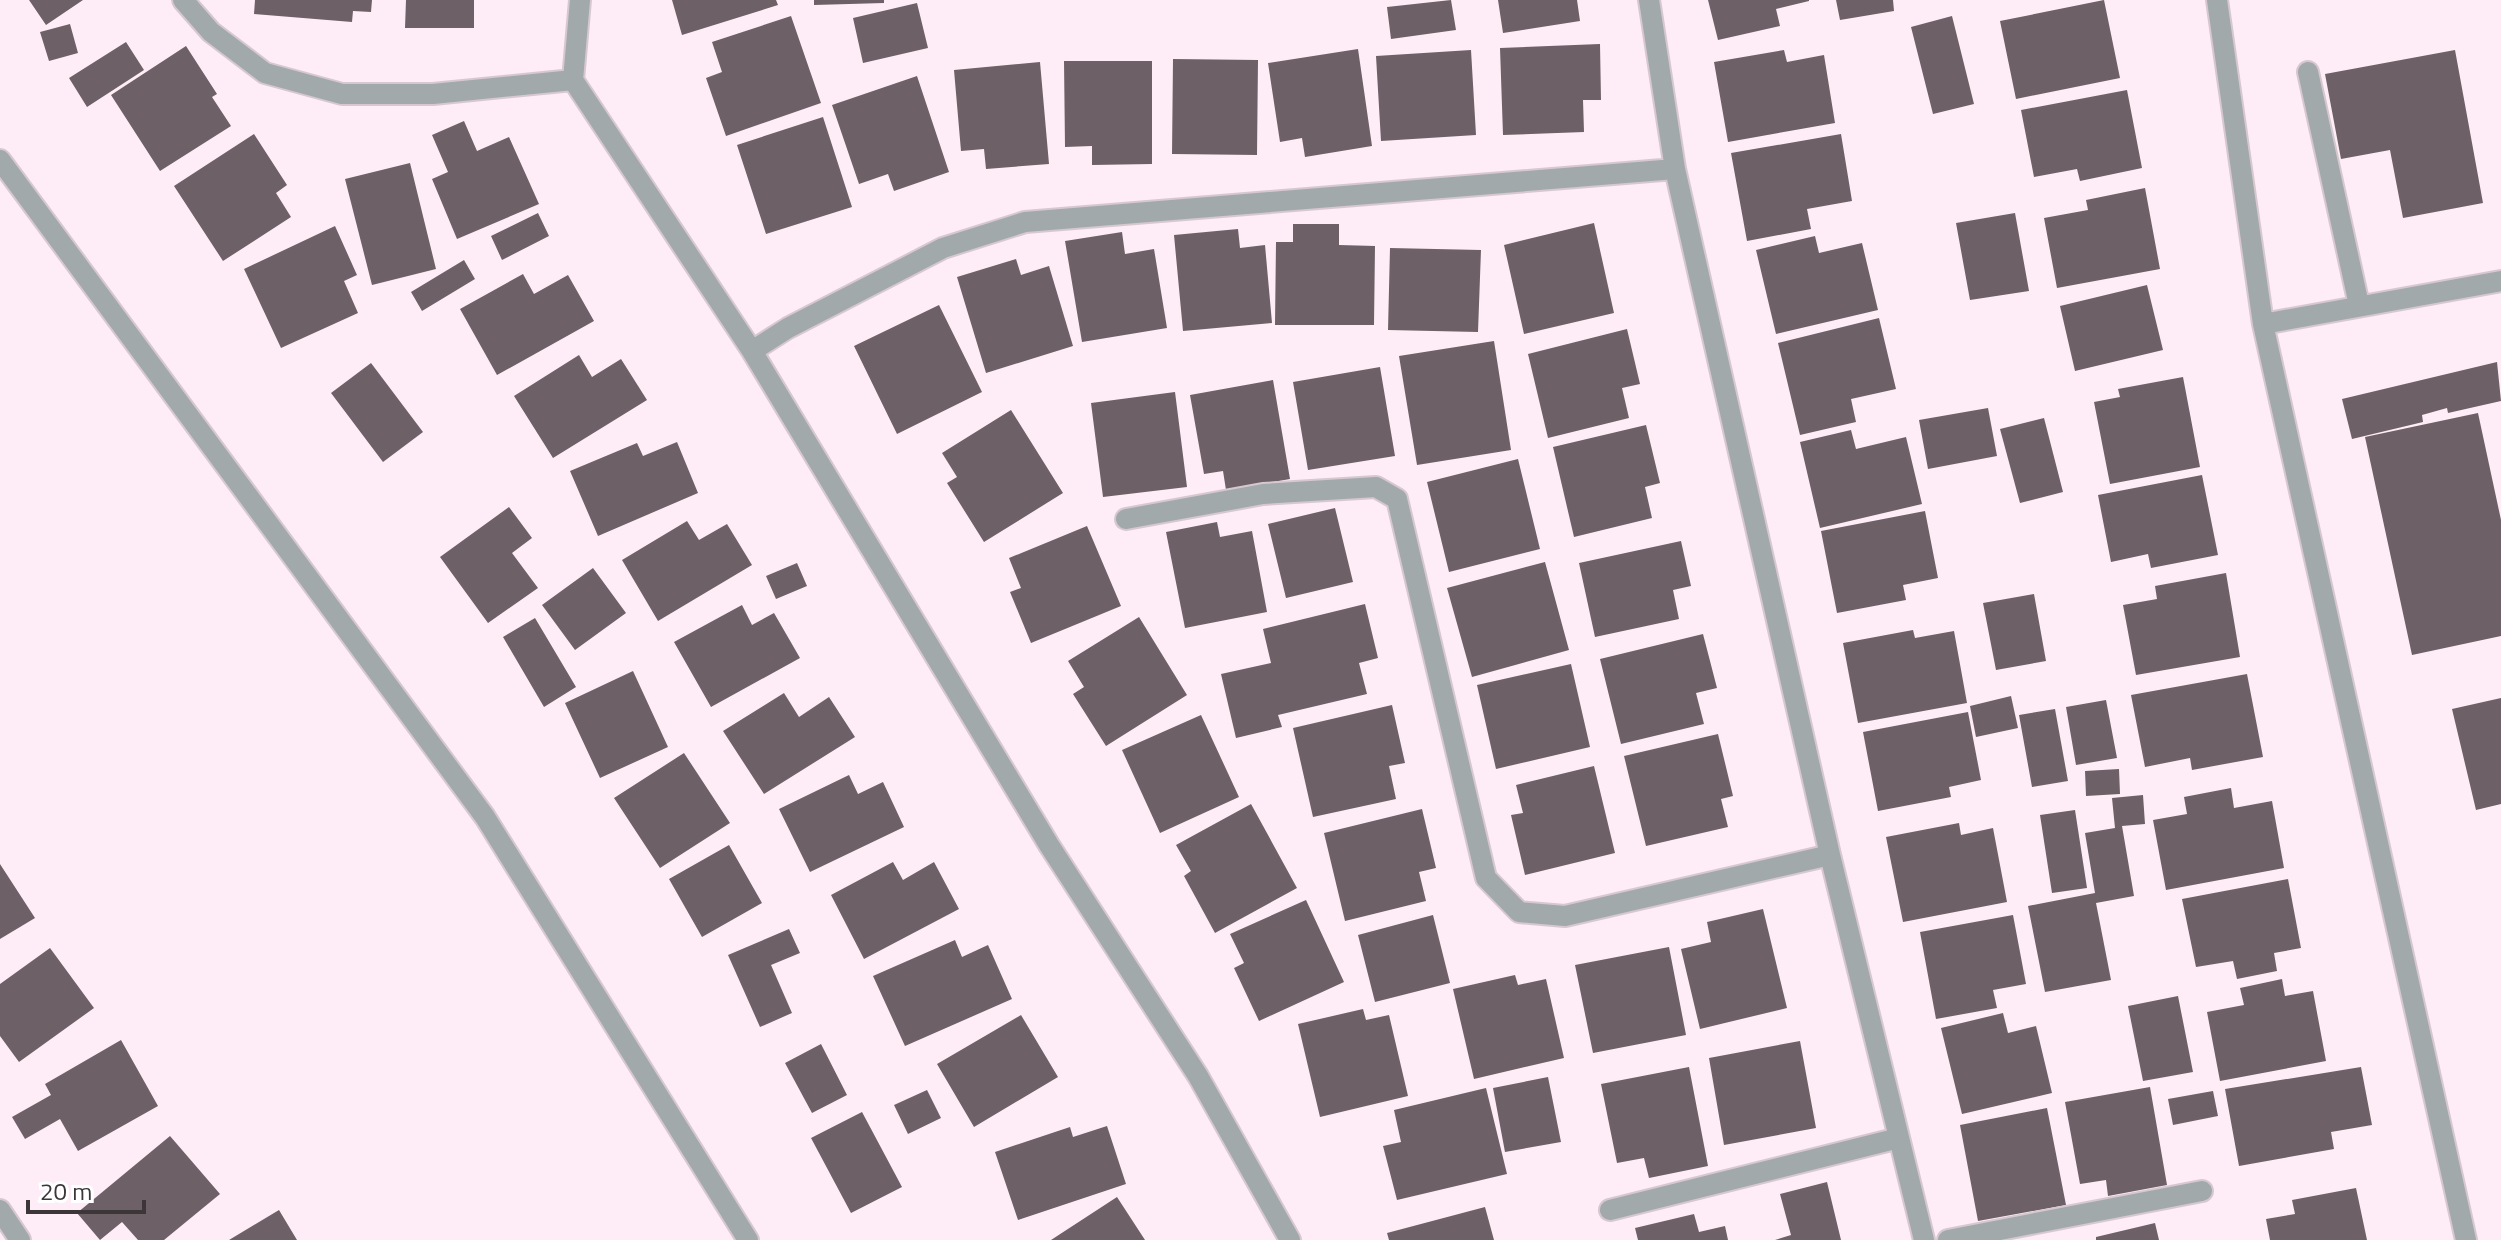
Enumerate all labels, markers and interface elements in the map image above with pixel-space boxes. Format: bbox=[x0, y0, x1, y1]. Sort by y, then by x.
scale bar bbox=[28, 1164, 144, 1214]
text: 20 m bbox=[40, 1173, 92, 1209]

